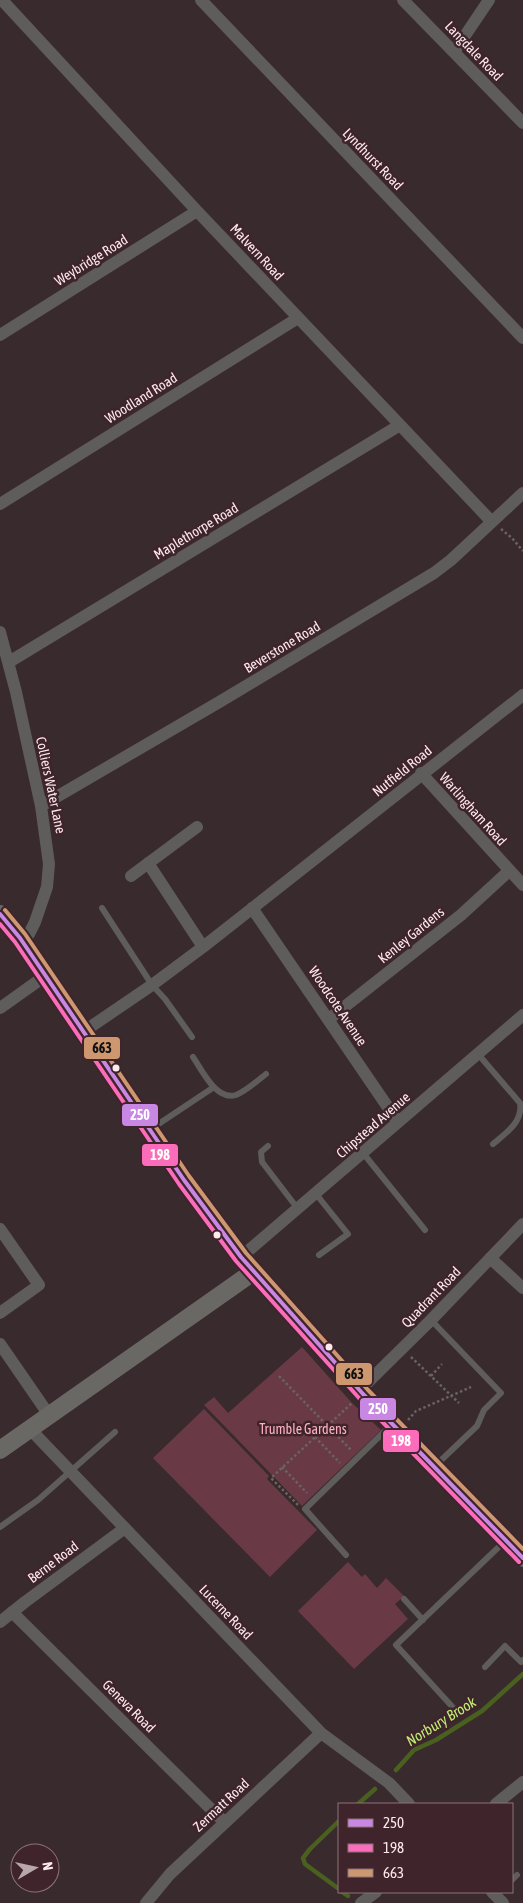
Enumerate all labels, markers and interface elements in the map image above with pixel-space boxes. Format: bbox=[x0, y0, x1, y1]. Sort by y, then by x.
street label: Langdale Road bbox=[442, 18, 506, 84]
street label: Lyndhurst Road bbox=[340, 125, 406, 193]
street label: Malvern Road bbox=[227, 221, 287, 283]
street label: Weybridge Road bbox=[52, 231, 130, 289]
street label: Woodland Road bbox=[102, 370, 180, 426]
street label: Maplethorpe Road bbox=[151, 500, 241, 562]
street label: Beverstone Road bbox=[241, 618, 323, 676]
street label: Colliers Water Lane bbox=[33, 735, 69, 835]
street label: Nutfield Road bbox=[369, 742, 435, 800]
street label: Warlingham Road bbox=[436, 769, 510, 849]
street label: Kenley Gardens bbox=[375, 904, 447, 966]
street label: Woodcote Avenue bbox=[306, 963, 370, 1049]
line badge: 663 bbox=[83, 1036, 121, 1060]
text: 663 bbox=[92, 1040, 112, 1056]
unlabelled marker bbox=[111, 1063, 121, 1073]
street label: Chipstead Avenue bbox=[333, 1089, 413, 1161]
line badge: 250 bbox=[121, 1103, 159, 1127]
text: 250 bbox=[130, 1107, 150, 1123]
line badge: 198 bbox=[141, 1143, 179, 1167]
text: 198 bbox=[150, 1147, 170, 1163]
unlabelled marker bbox=[212, 1230, 222, 1240]
street label: Quadrant Road bbox=[398, 1263, 464, 1331]
unlabelled marker bbox=[324, 1342, 334, 1352]
line badge: 663 bbox=[335, 1362, 373, 1386]
text: 663 bbox=[344, 1366, 364, 1382]
line badge: 250 bbox=[359, 1397, 397, 1421]
text: 250 bbox=[368, 1401, 388, 1417]
park label: Trumble Gardens bbox=[259, 1421, 347, 1437]
line badge: 198 bbox=[382, 1429, 420, 1453]
text: 198 bbox=[391, 1433, 411, 1449]
street label: Berne Road bbox=[25, 1538, 81, 1586]
street label: Lucerne Road bbox=[196, 1581, 256, 1643]
street label: Geneva Road bbox=[99, 1676, 159, 1736]
water label: Norbury Brook bbox=[403, 1693, 479, 1749]
street label: Zermatt Road bbox=[190, 1775, 252, 1835]
legend bbox=[338, 1803, 513, 1893]
text: 250 bbox=[383, 1814, 404, 1831]
text: 198 bbox=[383, 1839, 404, 1856]
north arrow bbox=[10, 1843, 60, 1893]
text: N bbox=[39, 1861, 56, 1871]
text: 663 bbox=[383, 1864, 404, 1881]

